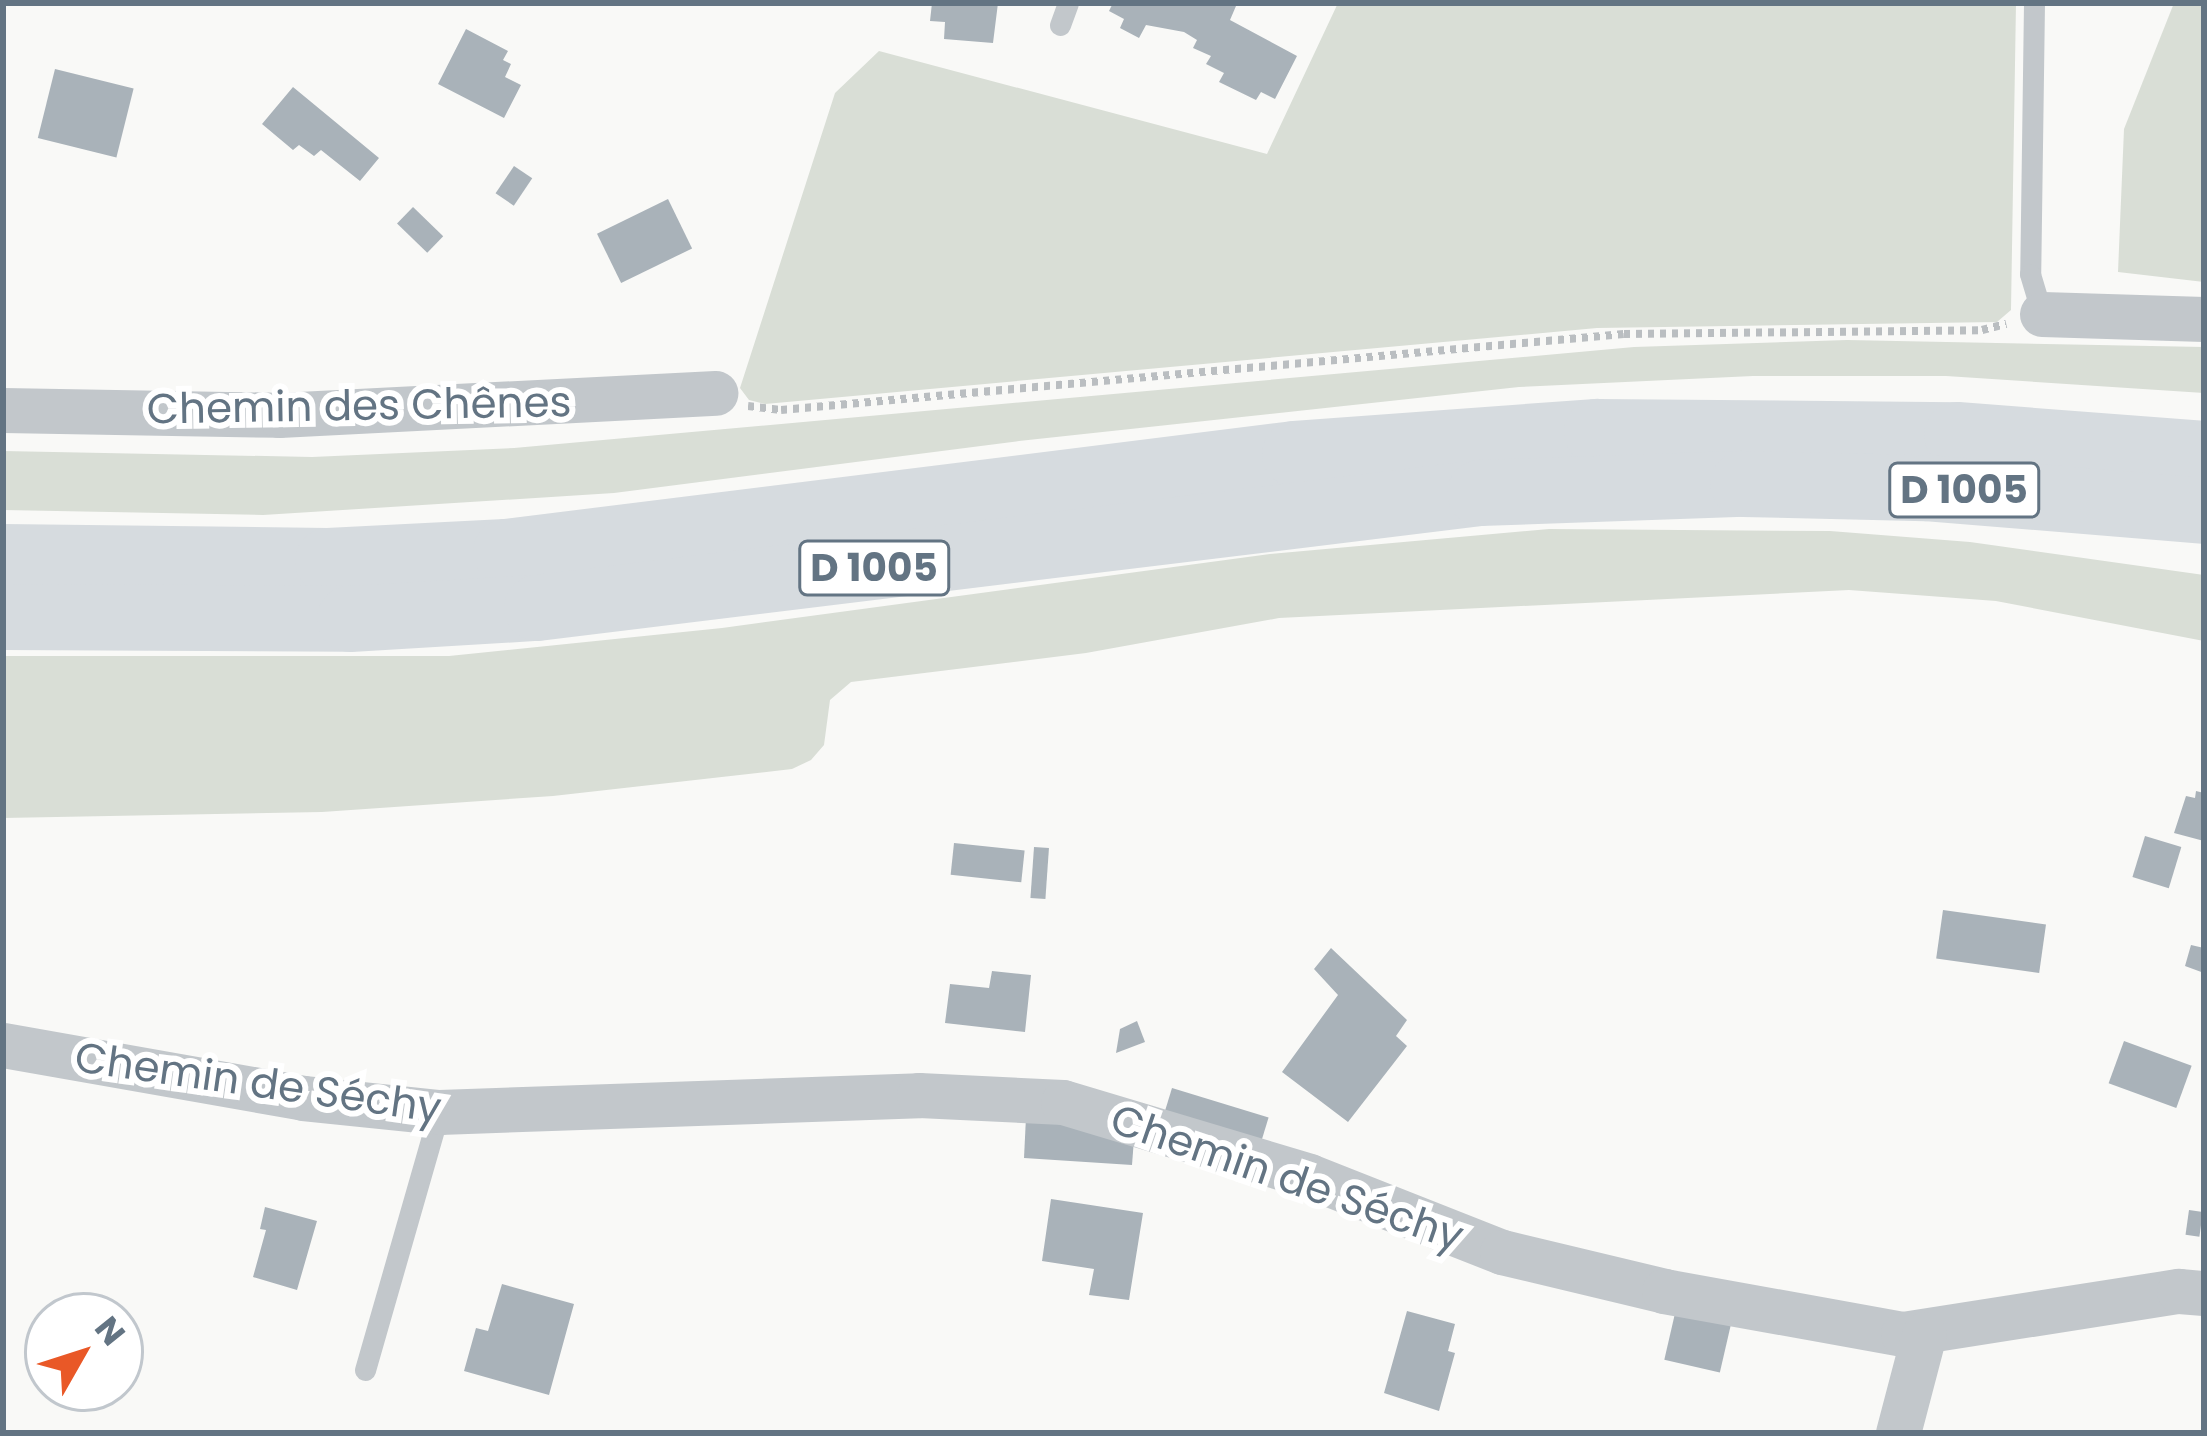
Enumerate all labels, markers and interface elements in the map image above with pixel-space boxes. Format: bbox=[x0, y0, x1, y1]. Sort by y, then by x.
street label: Chemin des Chênes bbox=[146, 377, 572, 435]
road number: D 1005 bbox=[1886, 457, 2042, 523]
road number: D 1005 bbox=[796, 535, 952, 601]
street label: Chemin de Séchy bbox=[72, 1032, 444, 1134]
street label: Chemin de Séchy bbox=[1104, 1094, 1470, 1262]
north arrow bbox=[24, 1292, 144, 1412]
text: N bbox=[84, 1306, 136, 1355]

